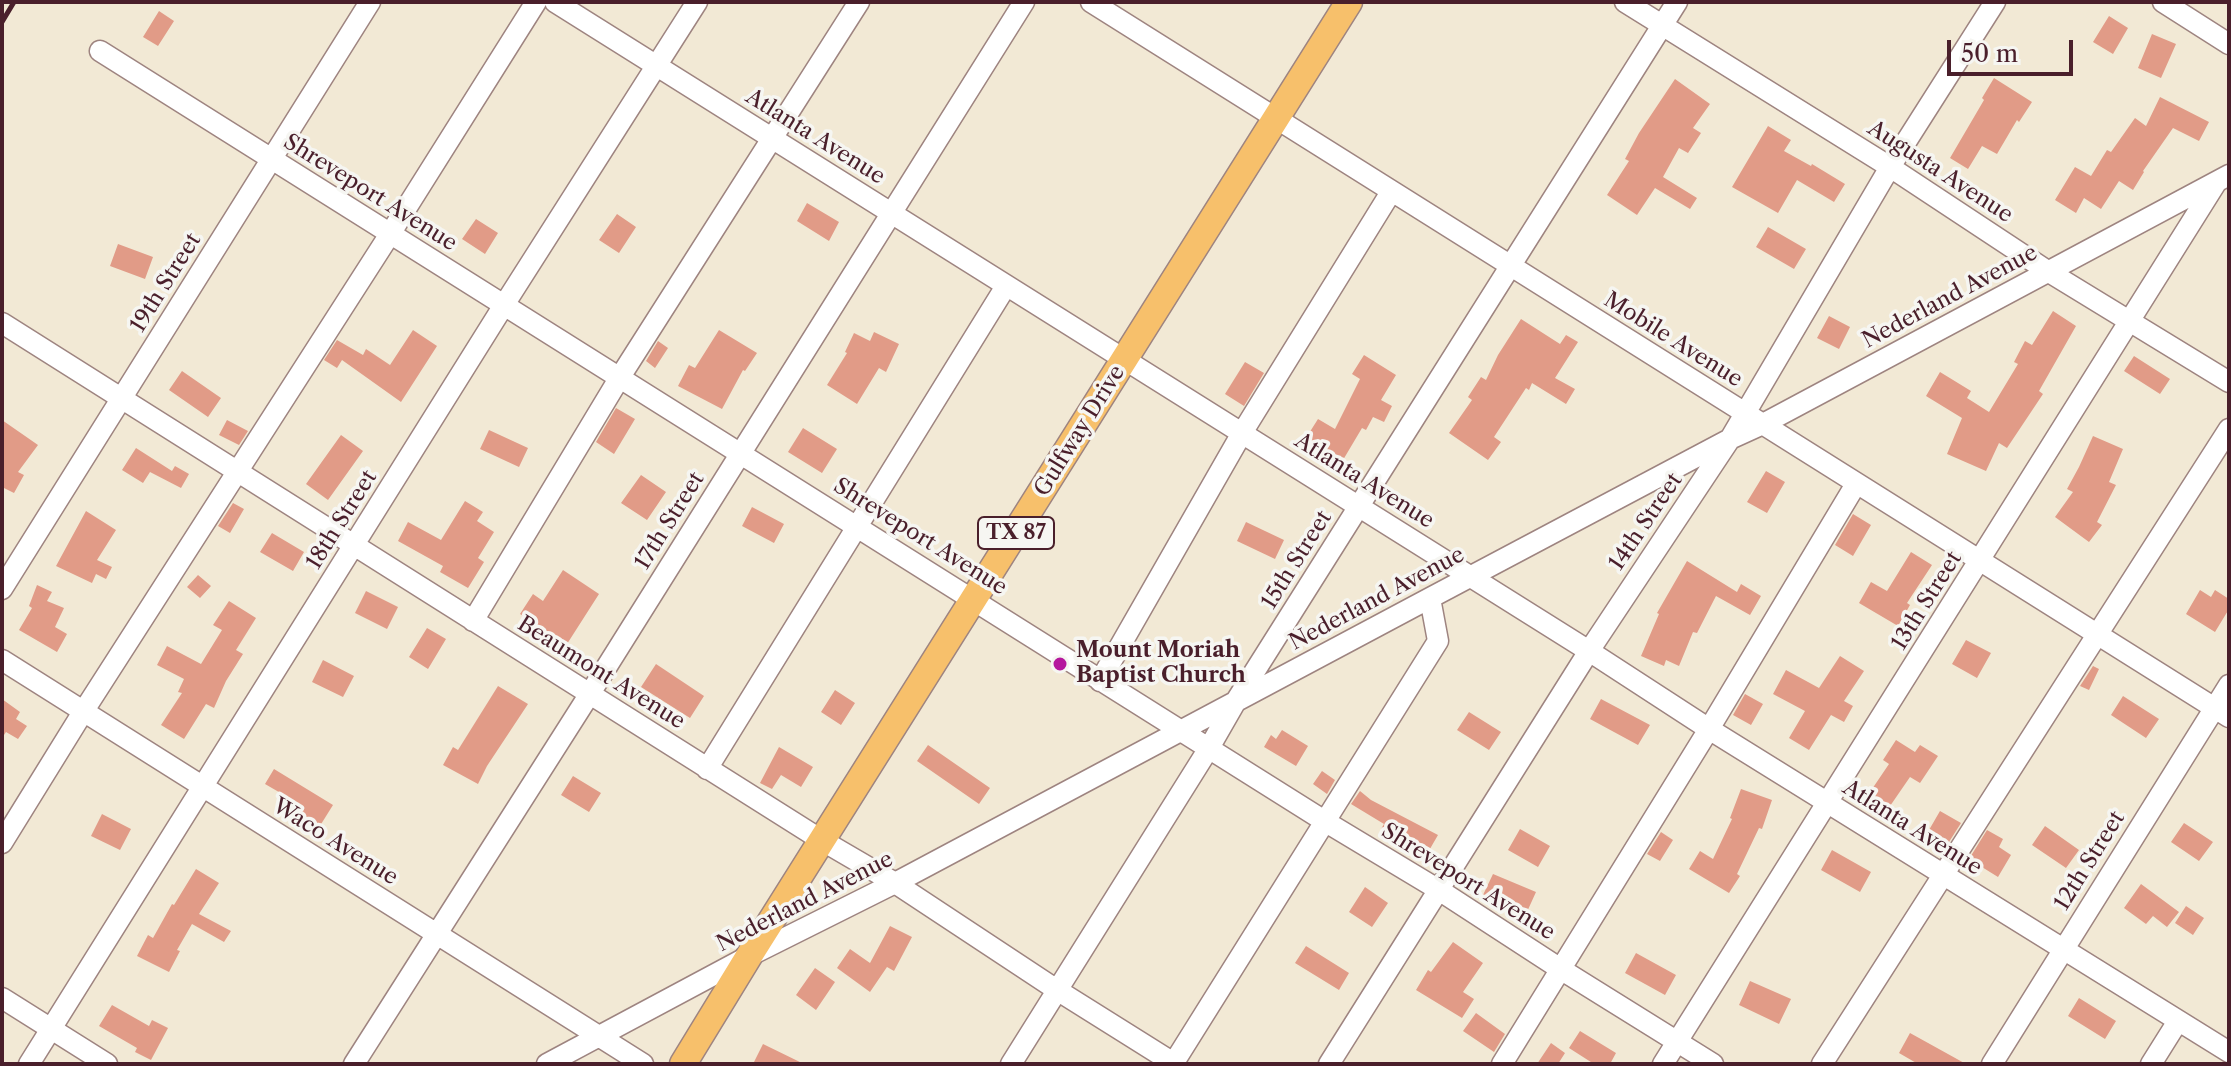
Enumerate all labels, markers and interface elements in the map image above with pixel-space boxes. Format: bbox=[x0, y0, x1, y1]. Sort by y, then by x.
scale bar bbox=[1951, 24, 2077, 74]
text: 50 m bbox=[1961, 39, 2018, 68]
street label: Atlanta Avenue bbox=[741, 84, 889, 190]
street label: Augusta Avenue bbox=[1863, 115, 2017, 229]
street label: Shreveport Avenue bbox=[278, 129, 462, 257]
street label: 19th Street bbox=[125, 229, 207, 337]
street label: Nederland Avenue bbox=[1858, 240, 2042, 354]
street label: Mobile Avenue bbox=[1599, 287, 1747, 393]
street label: Gulfway Drive bbox=[1029, 361, 1131, 501]
street label: Atlanta Avenue bbox=[1290, 428, 1438, 534]
street label: 18th Street bbox=[301, 465, 383, 575]
street label: 17th Street bbox=[630, 467, 710, 575]
street label: 14th Street bbox=[1604, 468, 1688, 576]
street label: Shreveport Avenue bbox=[828, 473, 1012, 601]
street label: 15th Street bbox=[1256, 506, 1338, 614]
road number: TX 87 bbox=[978, 517, 1054, 549]
street label: Nederland Avenue bbox=[1285, 542, 1469, 656]
street label: 13th Street bbox=[1886, 547, 1968, 655]
street label: Beaumont Avenue bbox=[512, 611, 690, 735]
place label: Mount Moriah Baptist Church bbox=[1076, 638, 1246, 690]
marker: Mount Moriah Baptist Church bbox=[1051, 655, 1069, 673]
street label: Atlanta Avenue bbox=[1838, 775, 1986, 881]
street label: Waco Avenue bbox=[267, 793, 403, 891]
street label: 12th Street bbox=[2049, 807, 2131, 915]
street label: Shreveport Avenue bbox=[1376, 818, 1560, 946]
street label: Nederland Avenue bbox=[712, 846, 898, 958]

